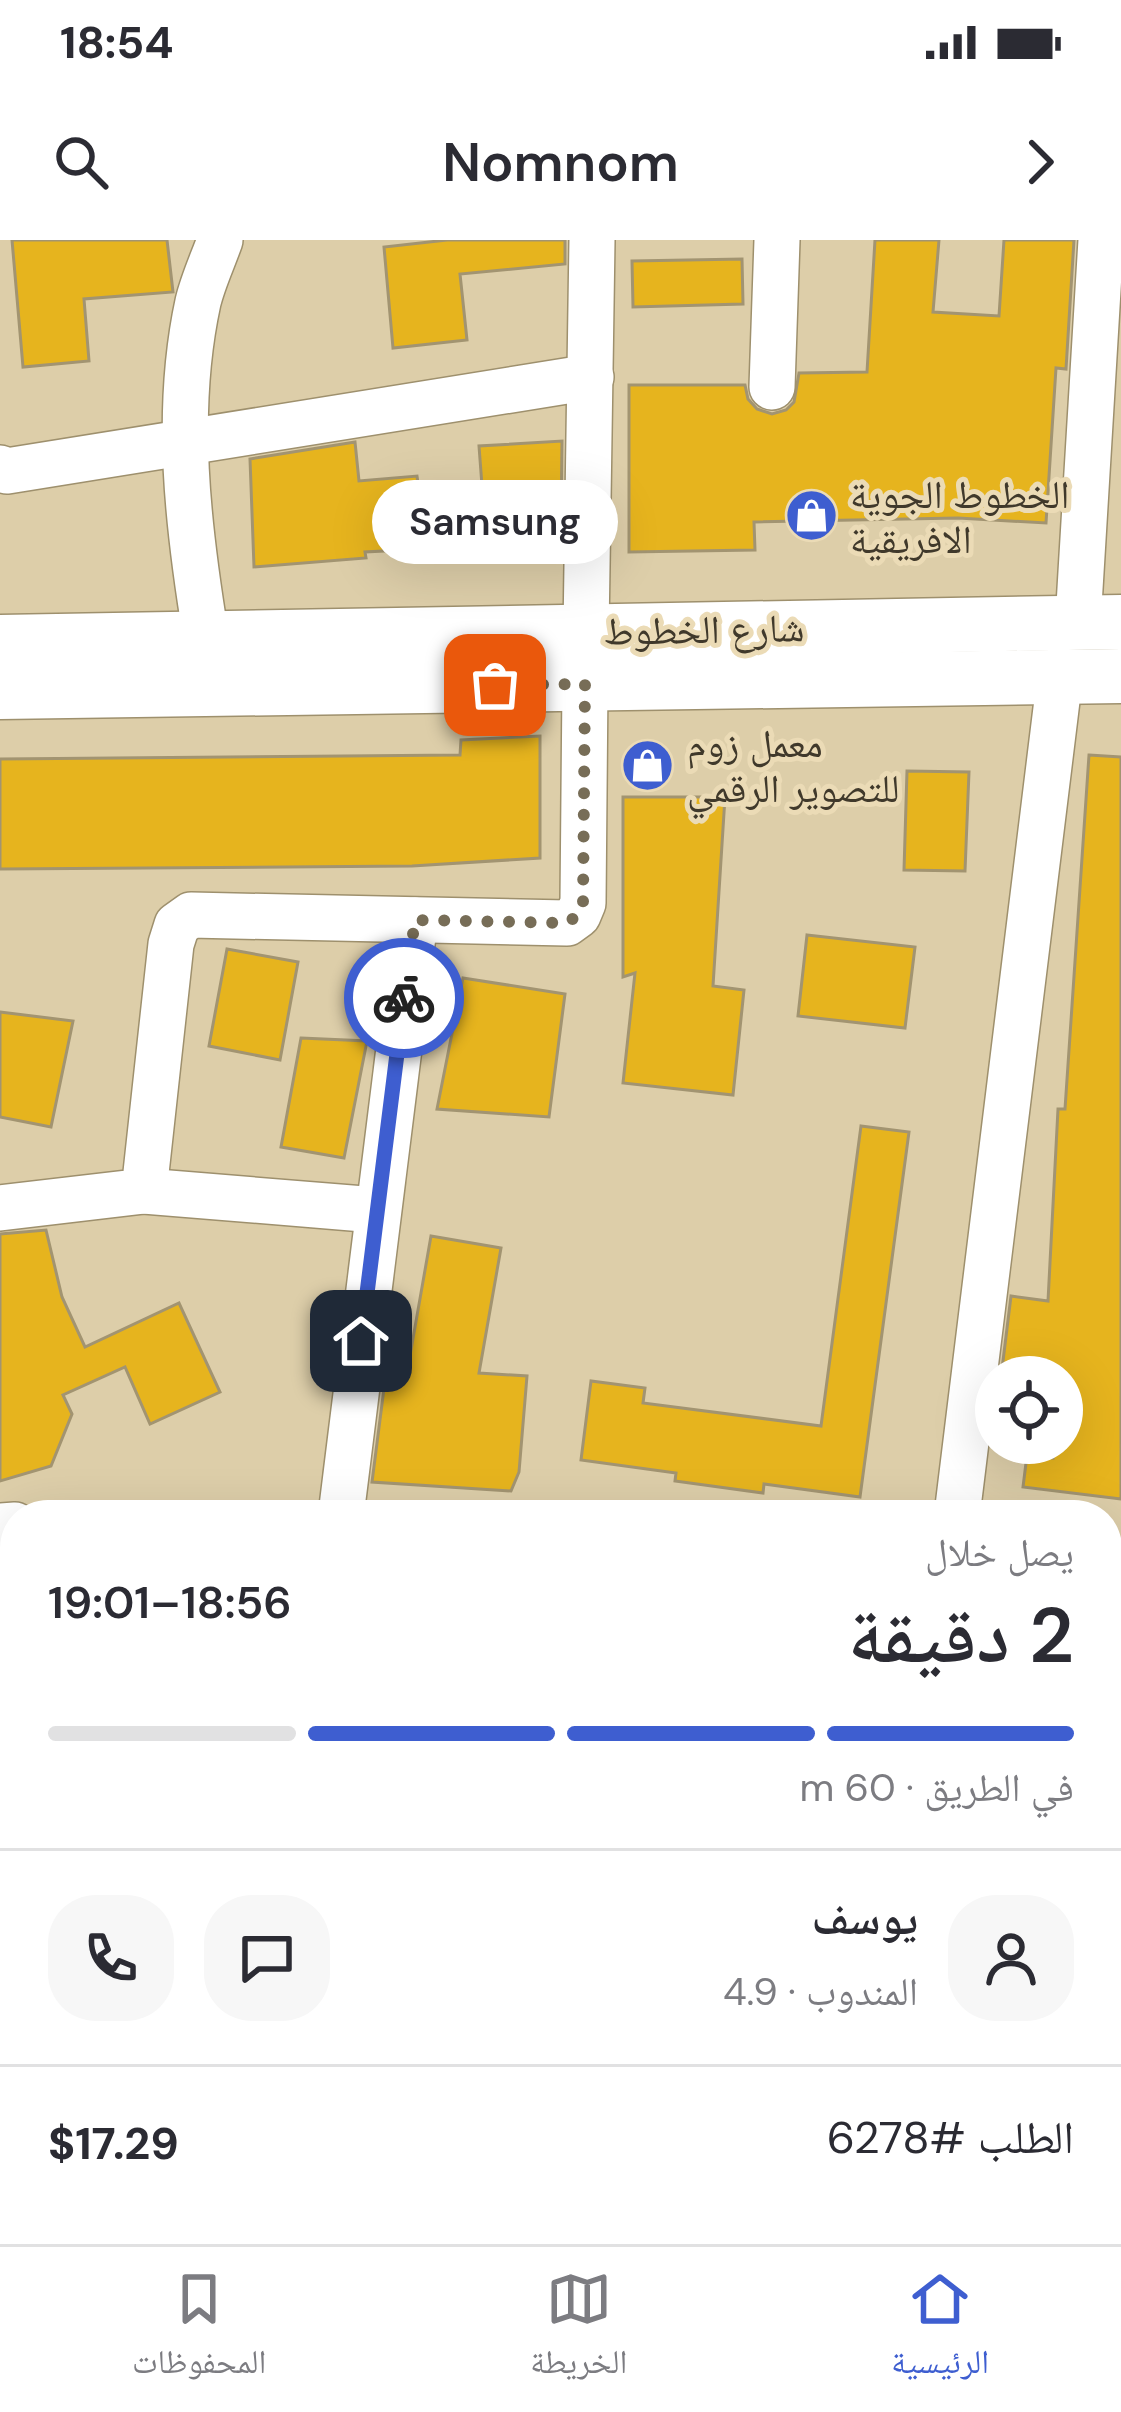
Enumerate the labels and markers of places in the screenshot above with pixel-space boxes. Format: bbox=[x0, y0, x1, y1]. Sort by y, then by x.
place label: الخطوط الجوية الافريقية bbox=[850, 469, 1069, 565]
callout: Samsung bbox=[372, 481, 618, 565]
shop icon: الخطوط الجوية الافريقية bbox=[783, 488, 839, 544]
pin bbox=[444, 634, 546, 736]
place label: معمل زوم للتصوير الرقمي bbox=[687, 718, 900, 820]
shop icon: معمل زوم للتصوير الرقمي bbox=[620, 737, 676, 793]
pin bbox=[310, 1290, 412, 1392]

